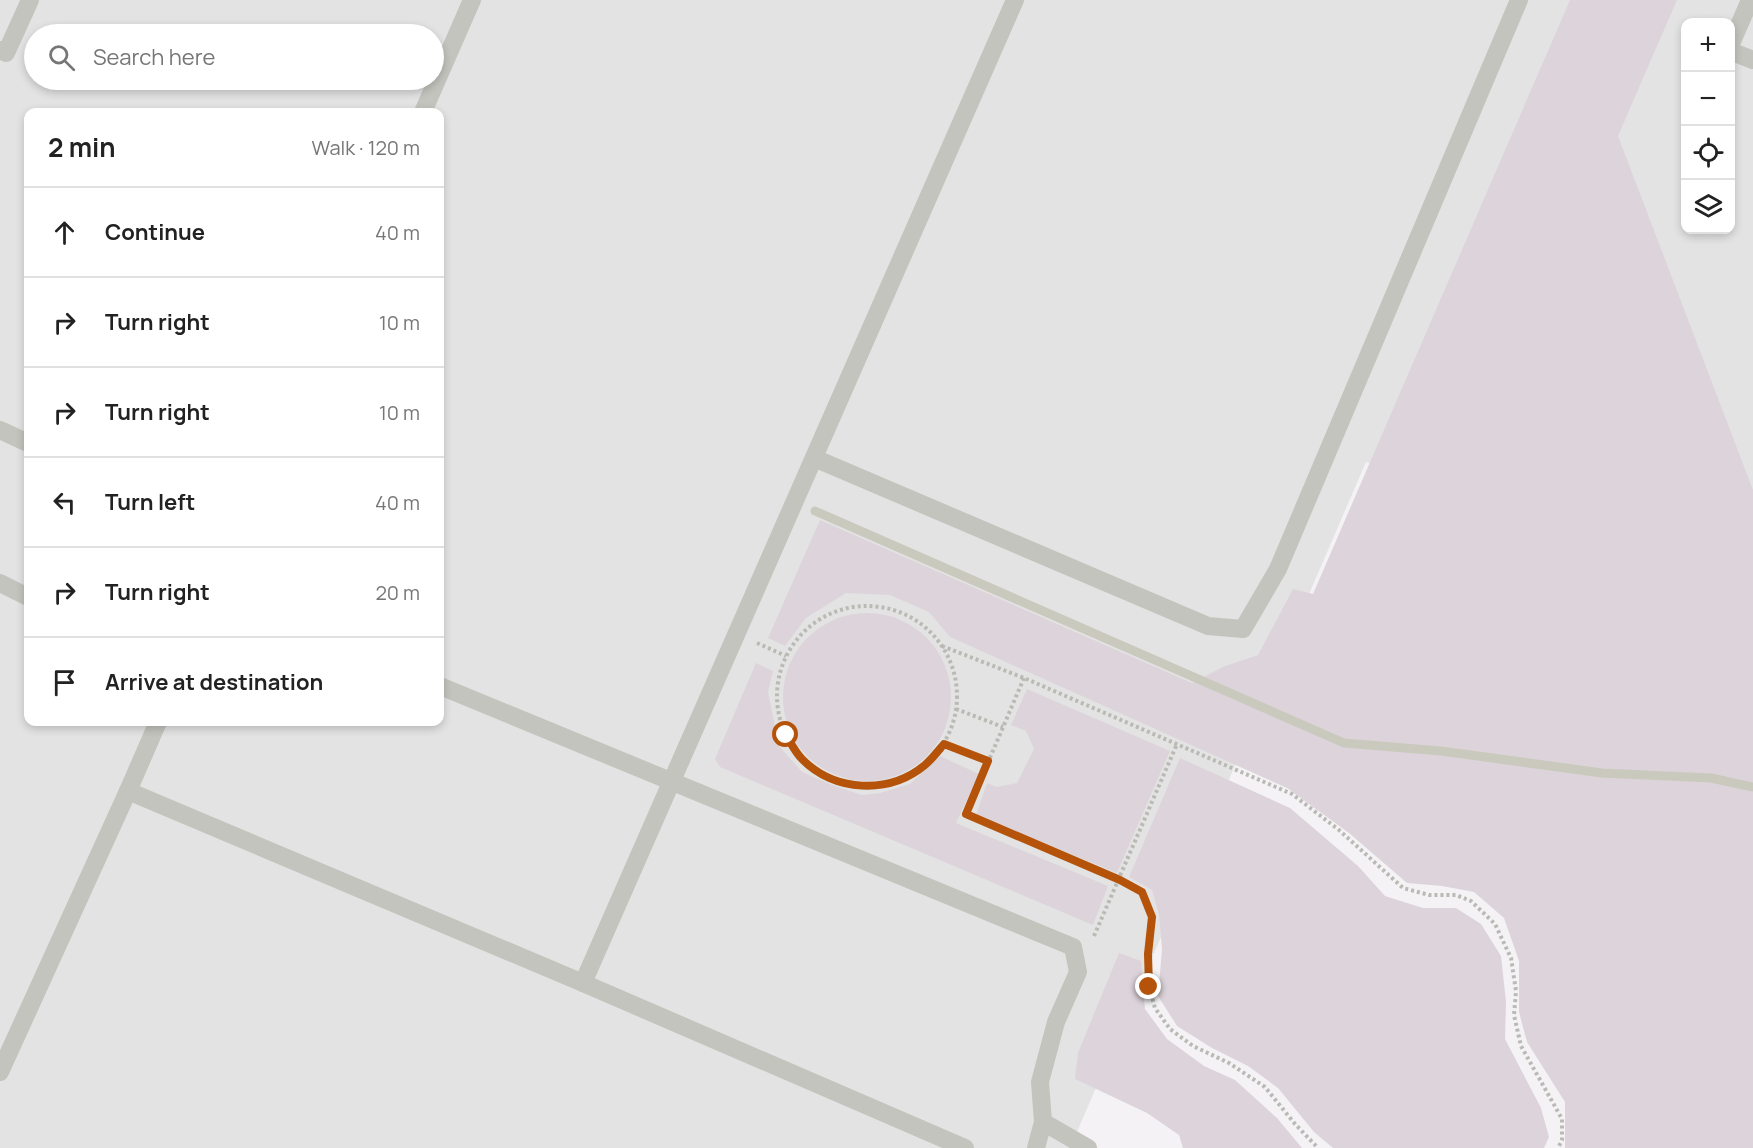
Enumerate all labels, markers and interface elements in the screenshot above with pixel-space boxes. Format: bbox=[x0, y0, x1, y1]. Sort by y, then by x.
map controls bbox=[1681, 18, 1735, 234]
button: + bbox=[1681, 18, 1735, 72]
search box bbox=[24, 24, 444, 90]
icon: search bbox=[45, 41, 78, 74]
text: Search here bbox=[93, 42, 215, 72]
button: − bbox=[1681, 72, 1735, 126]
button: locate bbox=[1681, 126, 1735, 180]
text: 2 min bbox=[48, 129, 116, 165]
text: Walk · 120 m bbox=[312, 134, 420, 161]
button: layers bbox=[1681, 180, 1735, 234]
icon: ahead bbox=[48, 216, 81, 249]
text: Continue bbox=[105, 217, 205, 247]
text: 40 m bbox=[375, 219, 420, 246]
icon: right bbox=[48, 306, 81, 339]
text: Turn right bbox=[105, 307, 210, 337]
text: 10 m bbox=[379, 309, 420, 336]
icon: right bbox=[48, 396, 81, 429]
text: Turn right bbox=[105, 397, 210, 427]
text: 10 m bbox=[379, 399, 420, 426]
icon: left bbox=[48, 486, 81, 519]
text: Turn left bbox=[105, 487, 195, 517]
text: 40 m bbox=[375, 489, 420, 516]
icon: right bbox=[48, 576, 81, 609]
text: Turn right bbox=[105, 577, 210, 607]
text: 20 m bbox=[375, 579, 420, 606]
icon: arrive bbox=[48, 666, 81, 699]
text: Arrive at destination bbox=[105, 667, 323, 697]
route start bbox=[772, 721, 798, 747]
route end bbox=[1135, 973, 1161, 999]

